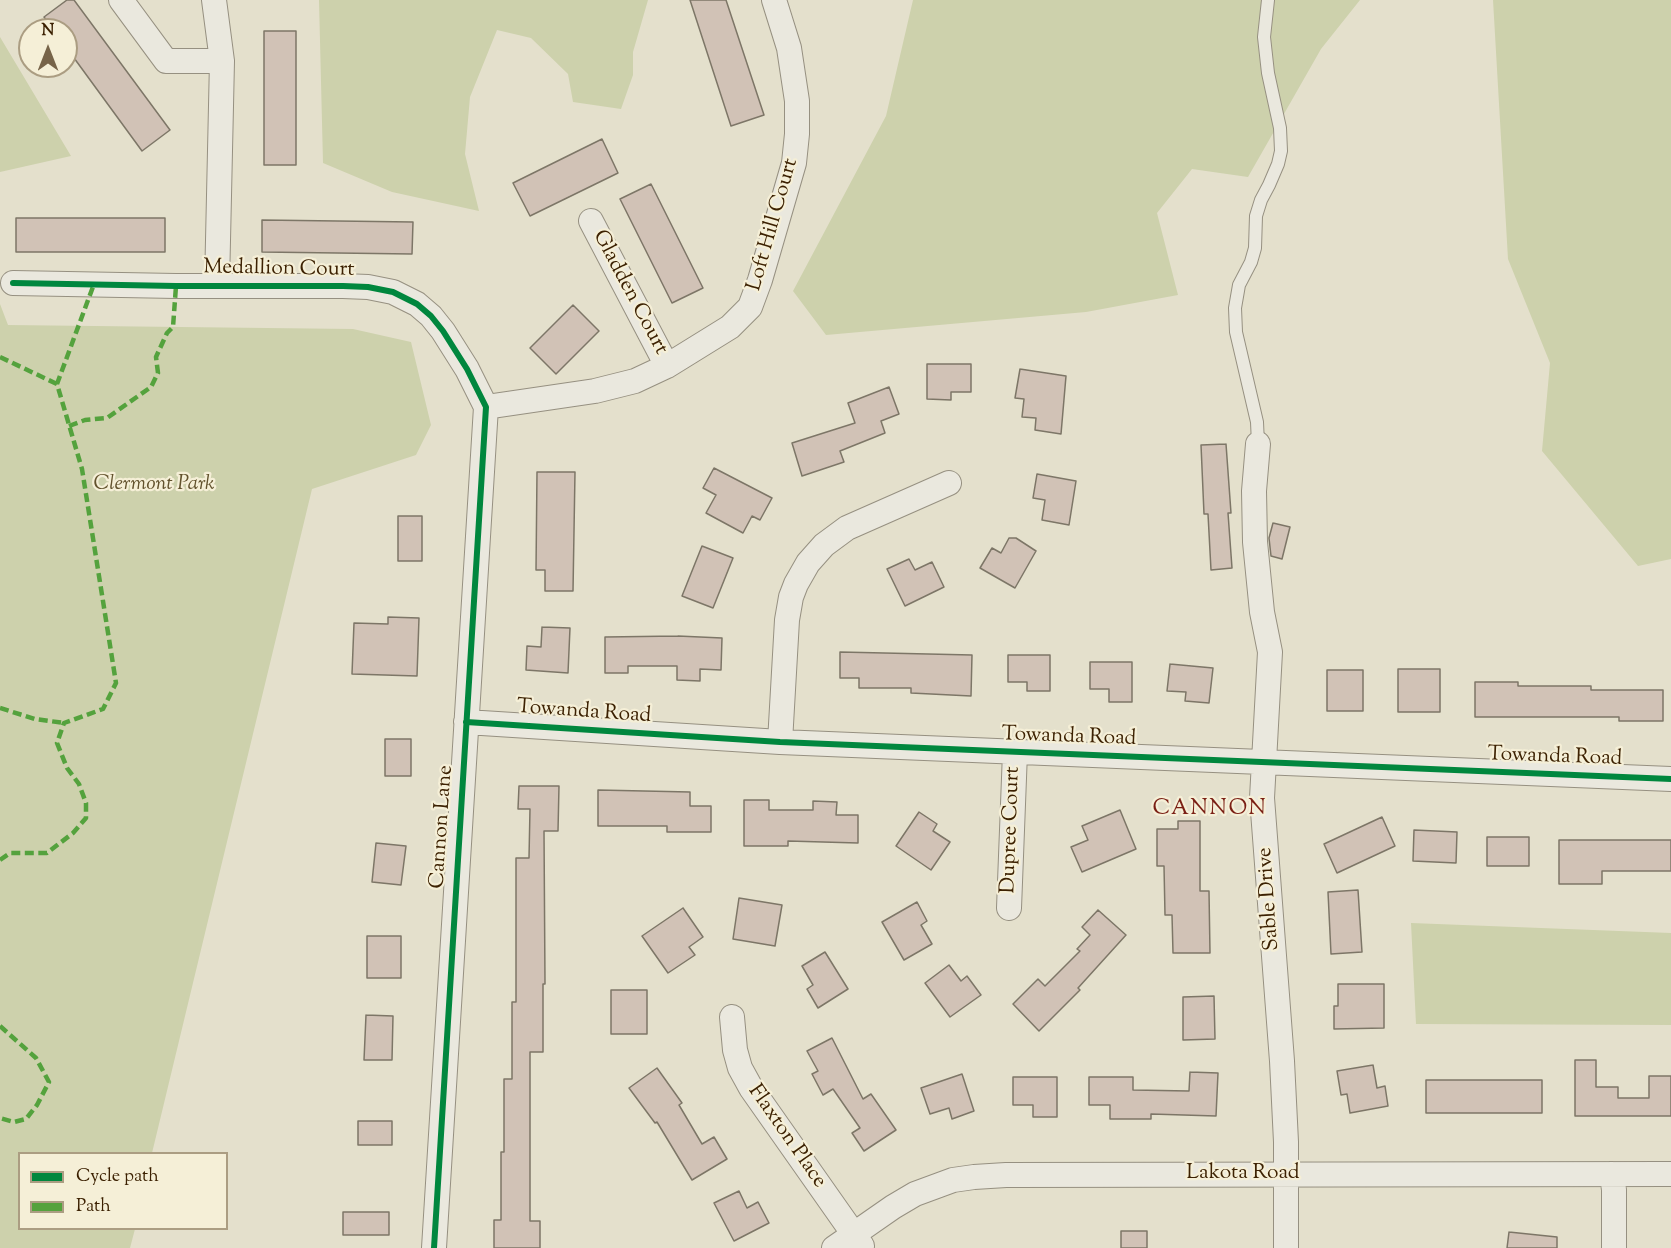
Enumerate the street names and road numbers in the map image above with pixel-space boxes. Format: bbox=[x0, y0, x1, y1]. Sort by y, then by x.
street label: Loft Hill Court bbox=[743, 156, 805, 294]
street label: Gladden Court bbox=[586, 226, 672, 360]
street label: Medallion Court bbox=[203, 256, 355, 284]
street label: Towanda Road bbox=[516, 696, 652, 730]
street label: Towanda Road bbox=[1001, 723, 1137, 753]
street label: Towanda Road bbox=[1487, 743, 1623, 773]
street label: Cannon Lane bbox=[426, 764, 460, 890]
street label: Dupree Court bbox=[997, 766, 1027, 894]
street label: Sable Drive bbox=[1254, 846, 1286, 952]
street label: Flaxton Place bbox=[741, 1080, 831, 1194]
street label: Lakota Road bbox=[1186, 1161, 1300, 1187]

